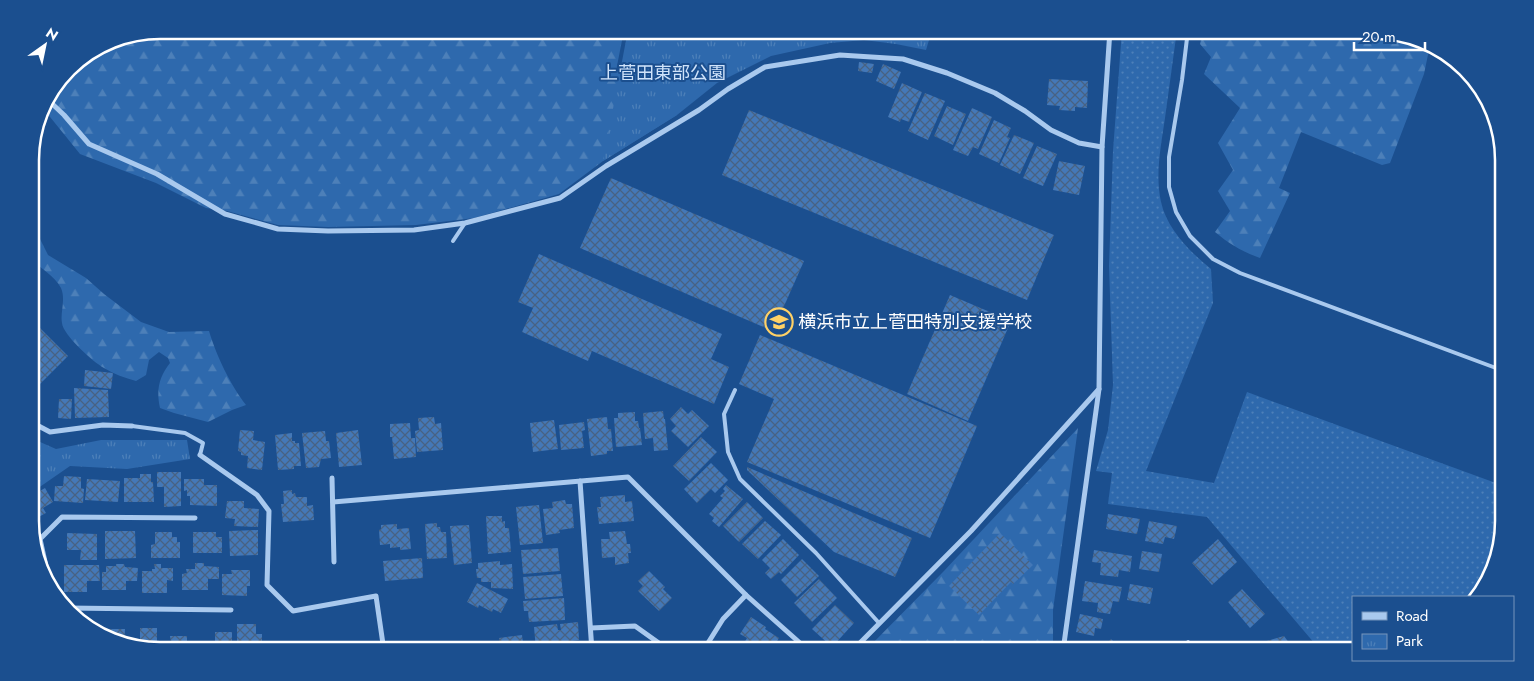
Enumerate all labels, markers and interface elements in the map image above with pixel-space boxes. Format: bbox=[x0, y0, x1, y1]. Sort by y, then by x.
north arrow bbox=[20, 20, 70, 70]
scale bar bbox=[1354, 20, 1425, 52]
text: N bbox=[42, 23, 62, 46]
text: 20 m bbox=[1362, 26, 1396, 48]
park label: 上菅田東部公園 bbox=[600, 60, 726, 86]
school or university icon: 横浜市立上菅田特別支援学校 bbox=[764, 307, 794, 337]
place label: 横浜市立上菅田特別支援学校 bbox=[798, 309, 1032, 335]
legend bbox=[1352, 596, 1514, 661]
text: Road bbox=[1396, 605, 1428, 627]
text: Park bbox=[1396, 630, 1423, 652]

